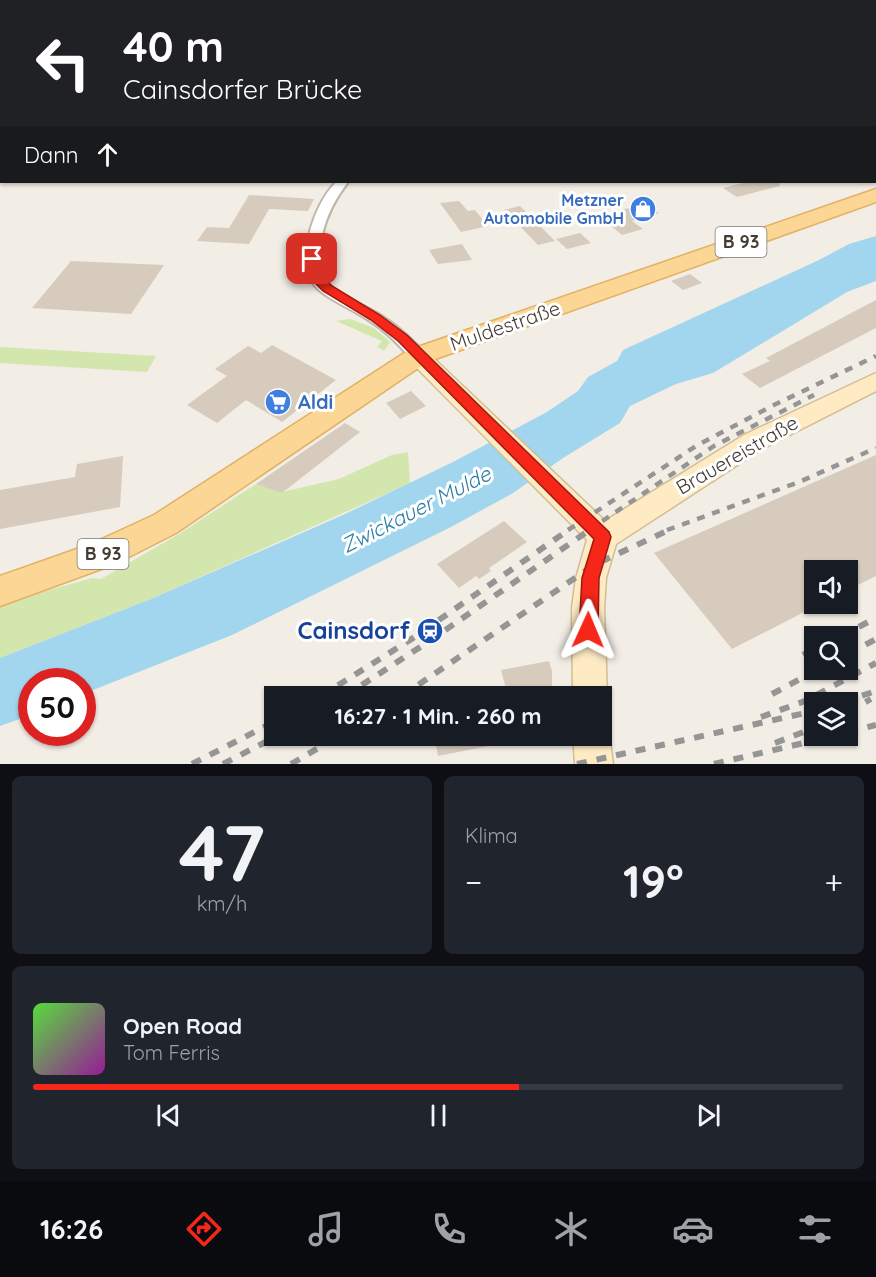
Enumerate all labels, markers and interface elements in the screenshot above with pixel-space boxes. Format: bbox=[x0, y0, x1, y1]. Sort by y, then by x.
text: 40 m bbox=[123, 20, 224, 73]
icon: left bbox=[24, 24, 102, 102]
text: Cainsdorfer Brücke bbox=[123, 72, 362, 106]
icon: ahead bbox=[91, 138, 124, 171]
text: Dann bbox=[24, 141, 79, 169]
place label: Metzner Automobile GmbH bbox=[484, 190, 624, 228]
shop icon: Metzner Automobile GmbH bbox=[628, 194, 658, 224]
road number: B 93 bbox=[716, 227, 766, 257]
pin bbox=[286, 233, 337, 284]
icon: arrive bbox=[295, 242, 328, 275]
street label: Muldestraße bbox=[446, 295, 563, 356]
supermarket icon: Aldi bbox=[263, 387, 293, 417]
place label: Aldi bbox=[298, 389, 333, 414]
street label: Brauereistraße bbox=[671, 409, 802, 500]
water label: Zwickauer Mulde bbox=[336, 460, 496, 558]
road number: B 93 bbox=[78, 539, 128, 569]
map controls bbox=[804, 560, 858, 746]
button: sound bbox=[804, 560, 858, 614]
position arrow bbox=[556, 598, 620, 662]
place label: Cainsdorf bbox=[297, 615, 411, 645]
station icon: Cainsdorf bbox=[415, 616, 445, 646]
button: search bbox=[804, 626, 858, 680]
speed limit sign: 50 bbox=[18, 668, 96, 746]
button: layers bbox=[804, 692, 858, 746]
text: 16:27 · 1 Min. · 260 m bbox=[335, 702, 541, 730]
text: 47 bbox=[179, 803, 265, 901]
text: Klima bbox=[465, 823, 518, 848]
text: 19° bbox=[623, 853, 684, 909]
text: − bbox=[465, 861, 482, 902]
text: + bbox=[824, 861, 843, 902]
text: km/h bbox=[197, 891, 247, 916]
text: Open Road bbox=[123, 1012, 242, 1040]
text: Tom Ferris bbox=[123, 1040, 220, 1065]
icon: previous bbox=[152, 1099, 185, 1132]
icon: pause bbox=[422, 1099, 455, 1132]
icon: next bbox=[692, 1099, 725, 1132]
icon: directions bbox=[183, 1208, 225, 1250]
icon: music bbox=[305, 1208, 347, 1250]
icon: phone bbox=[428, 1208, 470, 1250]
icon: climate bbox=[550, 1208, 592, 1250]
icon: car bbox=[672, 1208, 714, 1250]
icon: filters bbox=[794, 1208, 836, 1250]
text: 16:26 bbox=[40, 1212, 103, 1246]

